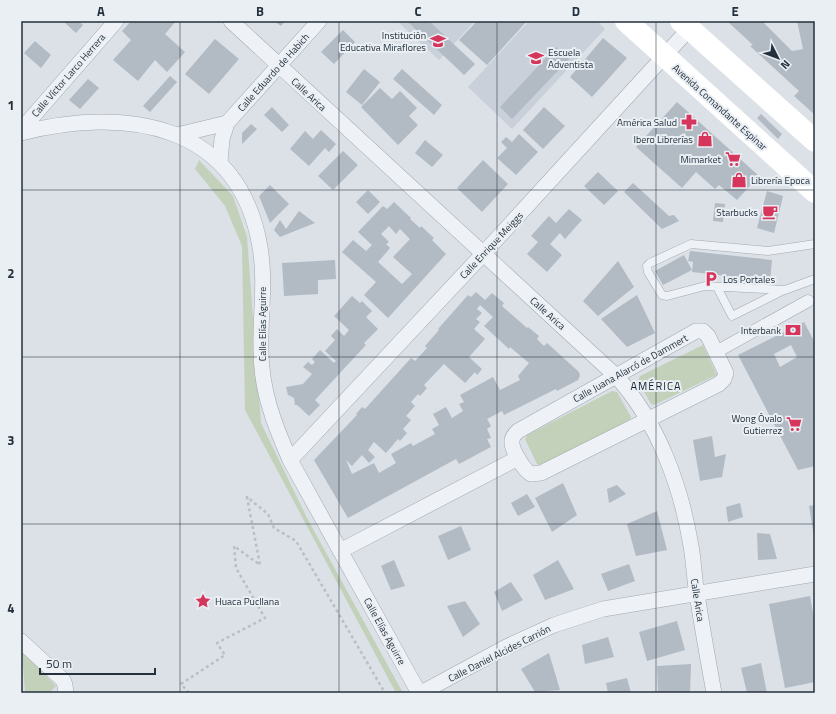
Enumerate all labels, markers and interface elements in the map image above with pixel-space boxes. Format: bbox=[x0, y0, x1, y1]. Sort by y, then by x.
text: A bbox=[97, 1, 105, 21]
text: B bbox=[256, 1, 264, 21]
text: C bbox=[414, 1, 422, 21]
text: D bbox=[572, 1, 580, 21]
text: E bbox=[731, 1, 739, 21]
place label: Institución Educativa Miraflores bbox=[340, 28, 426, 55]
street label: Calle Víctor Larco Herrera bbox=[28, 30, 109, 120]
street label: Calle Eduardo de Habich bbox=[234, 30, 313, 115]
school or university icon: Institución Educativa Miraflores bbox=[429, 32, 447, 50]
north arrow bbox=[758, 38, 798, 78]
place label: Escuela Adventista bbox=[548, 45, 593, 72]
school or university icon: Escuela Adventista bbox=[527, 49, 545, 67]
text: N bbox=[777, 57, 794, 73]
street label: Avenida Comandante Espinar bbox=[669, 61, 771, 154]
street label: Calle Arica bbox=[288, 74, 330, 115]
text: 1 bbox=[7, 95, 15, 115]
pharmacy icon: América Salud bbox=[680, 113, 698, 131]
place label: América Salud bbox=[617, 115, 677, 130]
shop icon: Ibero Librerías bbox=[696, 130, 714, 148]
place label: Ibero Librerías bbox=[633, 132, 693, 147]
supermarket icon: Mimarket bbox=[724, 150, 742, 168]
place label: Mimarket bbox=[680, 152, 721, 167]
shop icon: Librería Epoca bbox=[730, 171, 748, 189]
place label: Librería Epoca bbox=[751, 173, 810, 188]
cafe icon: Starbucks bbox=[761, 203, 779, 221]
place label: Starbucks bbox=[716, 205, 758, 220]
street label: Calle Enrique Meiggs bbox=[456, 208, 527, 282]
text: 2 bbox=[7, 263, 15, 283]
parking icon: Los Portales bbox=[702, 270, 720, 288]
place label: Los Portales bbox=[723, 272, 775, 287]
street label: Calle Elías Aguirre bbox=[255, 287, 270, 361]
street label: Calle Arica bbox=[527, 293, 569, 333]
bank icon: Interbank bbox=[784, 321, 802, 339]
place label: Interbank bbox=[741, 323, 781, 338]
street label: Calle Juana Alarcó de Dammert bbox=[570, 330, 691, 406]
district label: AMÉRICA bbox=[631, 378, 681, 394]
place label: Wong Óvalo Gutierrez bbox=[731, 411, 782, 438]
supermarket icon: Wong Óvalo Gutierrez bbox=[785, 415, 803, 433]
text: 3 bbox=[7, 430, 15, 450]
street label: Calle Arica bbox=[687, 578, 708, 623]
place icon: Huaca Pucllana bbox=[194, 592, 212, 610]
place label: Huaca Pucllana bbox=[215, 594, 279, 609]
street label: Calle Elías Aguirre bbox=[360, 595, 409, 667]
text: 4 bbox=[7, 598, 15, 618]
street label: Calle Daniel Alcides Carrión bbox=[445, 621, 553, 686]
scale bar bbox=[40, 650, 155, 676]
text: 50 m bbox=[46, 654, 72, 673]

